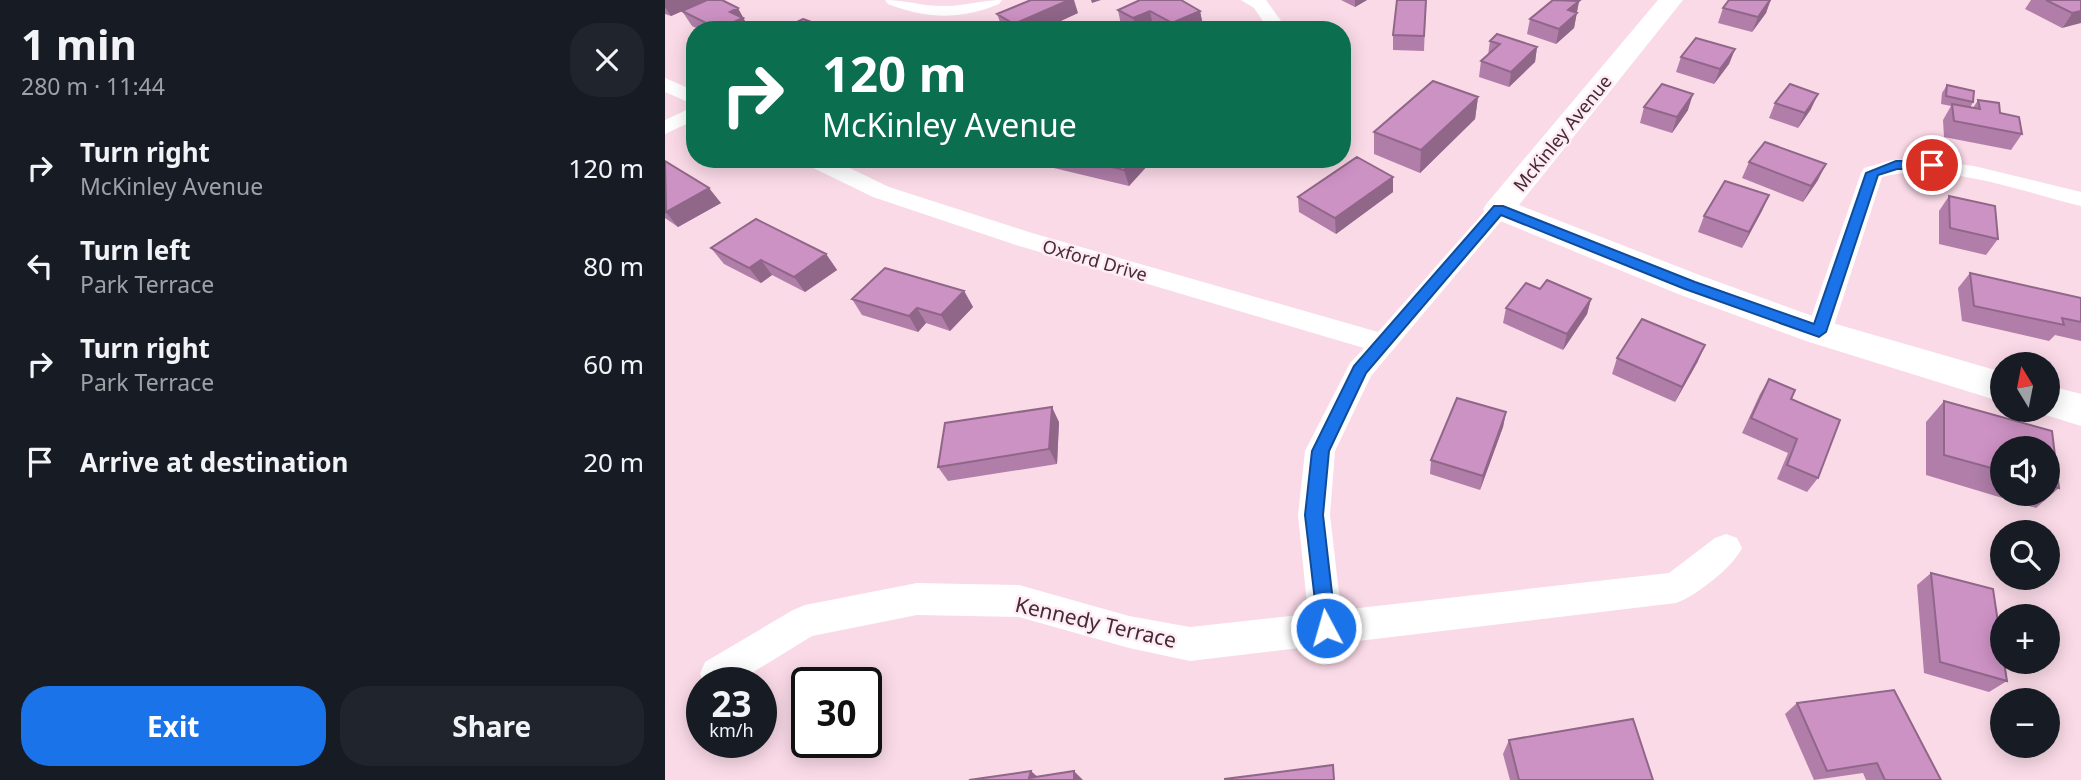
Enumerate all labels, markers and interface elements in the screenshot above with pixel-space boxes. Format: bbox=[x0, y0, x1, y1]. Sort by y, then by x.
text: 1 min bbox=[21, 15, 137, 72]
button: close bbox=[570, 23, 644, 97]
text: 120 m bbox=[822, 40, 967, 106]
icon: right bbox=[707, 49, 798, 140]
text: 280 m · 11:44 bbox=[21, 70, 165, 102]
street label: McKinley Avenue bbox=[1508, 70, 1616, 196]
text: McKinley Avenue bbox=[822, 103, 1077, 146]
text: Turn right bbox=[80, 134, 210, 170]
pin bbox=[1902, 135, 1962, 195]
icon: arrive bbox=[1913, 146, 1951, 184]
icon: right bbox=[21, 149, 59, 187]
text: 120 m bbox=[568, 150, 644, 186]
text: McKinley Avenue bbox=[80, 170, 263, 202]
text: Turn left bbox=[80, 232, 191, 268]
street label: Oxford Drive bbox=[1040, 234, 1150, 286]
icon: left bbox=[21, 247, 59, 285]
text: 80 m bbox=[583, 248, 644, 284]
text: Park Terrace bbox=[80, 268, 214, 300]
text: Turn right bbox=[80, 330, 210, 366]
icon: right bbox=[21, 345, 59, 383]
text: 60 m bbox=[583, 346, 644, 382]
north arrow bbox=[1990, 352, 2060, 422]
map controls bbox=[1990, 352, 2060, 758]
text: Park Terrace bbox=[80, 366, 214, 398]
button: sound bbox=[1990, 436, 2060, 506]
icon: arrive bbox=[21, 443, 59, 481]
text: Arrive at destination bbox=[80, 444, 349, 480]
text: 20 m bbox=[583, 444, 644, 480]
button: search bbox=[1990, 520, 2060, 590]
street label: Kennedy Terrace bbox=[1013, 590, 1179, 654]
position arrow bbox=[1289, 591, 1363, 665]
button: + bbox=[1990, 604, 2060, 674]
speed limit sign: 30 bbox=[791, 667, 882, 758]
text: 23 bbox=[711, 680, 752, 727]
button: Exit bbox=[21, 686, 326, 766]
button: Share bbox=[340, 686, 644, 766]
button: − bbox=[1990, 688, 2060, 758]
text: km/h bbox=[709, 718, 754, 742]

